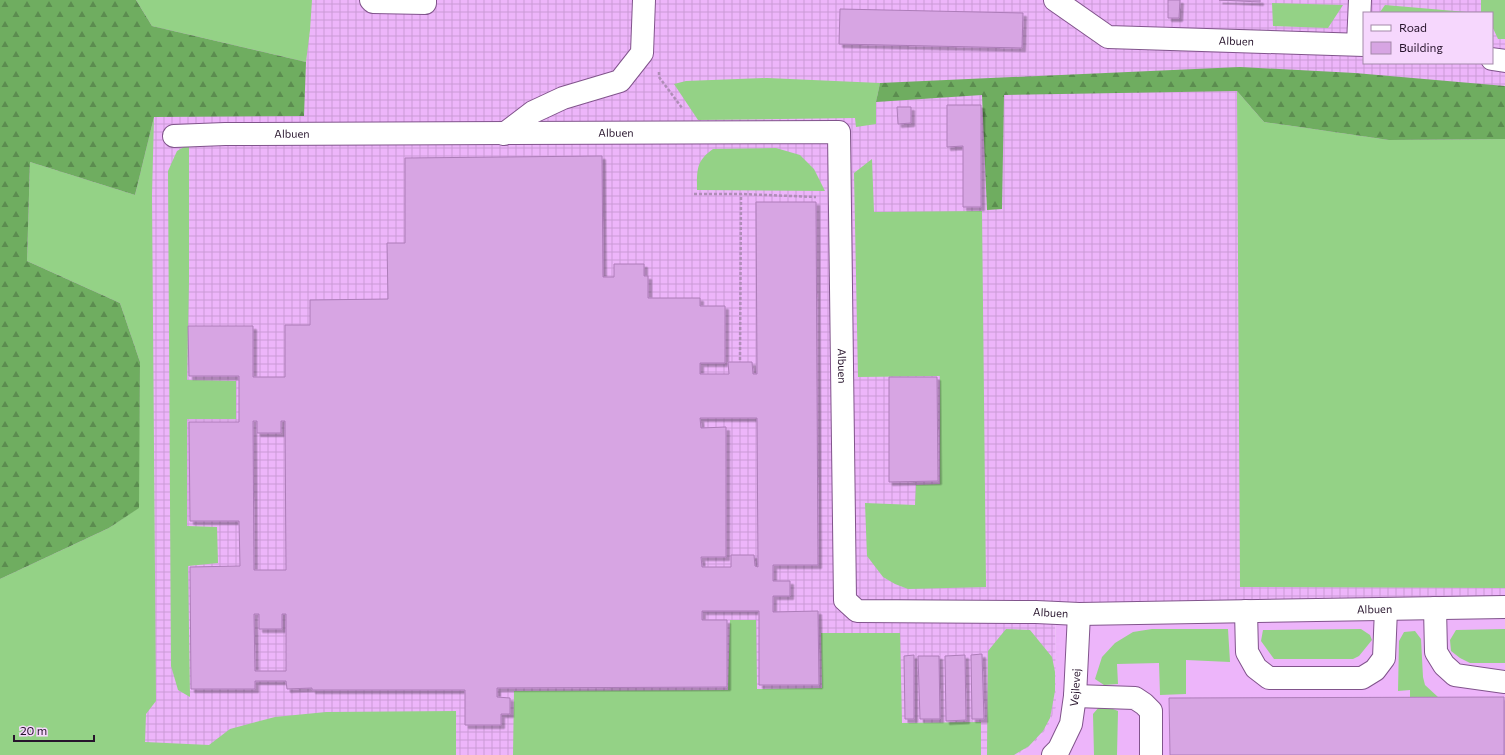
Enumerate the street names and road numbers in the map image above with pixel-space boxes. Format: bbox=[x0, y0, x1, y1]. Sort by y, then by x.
street label: Albuen bbox=[1219, 33, 1254, 48]
street label: Albuen bbox=[598, 126, 634, 139]
street label: Albuen bbox=[274, 127, 310, 140]
street label: Albuen bbox=[836, 348, 849, 384]
street label: Albuen bbox=[1357, 602, 1392, 615]
street label: Albuen bbox=[1033, 605, 1069, 619]
street label: Vejlevej bbox=[1067, 668, 1082, 707]

